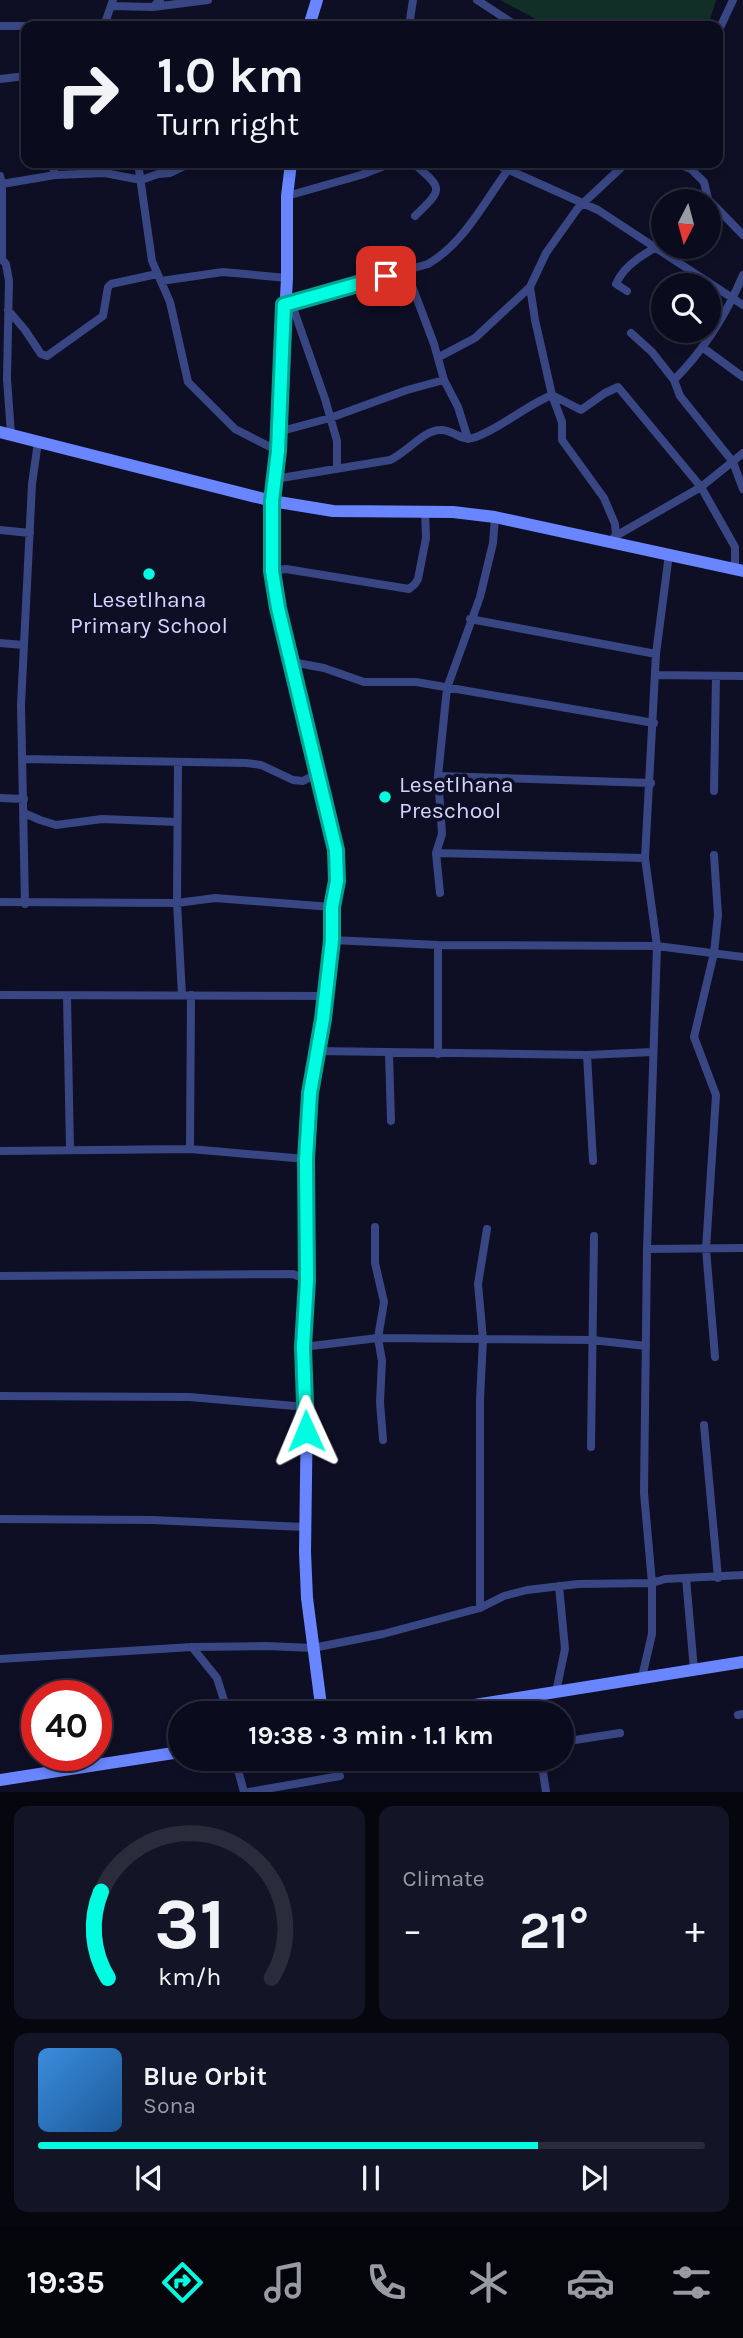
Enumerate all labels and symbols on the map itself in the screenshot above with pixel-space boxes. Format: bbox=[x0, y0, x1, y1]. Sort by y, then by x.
north arrow bbox=[651, 189, 721, 259]
pin bbox=[356, 246, 416, 306]
marker: Lesetlhana Primary School bbox=[141, 566, 157, 582]
place label: Lesetlhana Primary School bbox=[70, 586, 228, 639]
place label: Lesetlhana Preschool bbox=[399, 771, 514, 824]
marker: Lesetlhana Preschool bbox=[377, 789, 393, 805]
position arrow bbox=[269, 1394, 343, 1468]
speed limit sign: 40 bbox=[21, 1680, 112, 1771]

